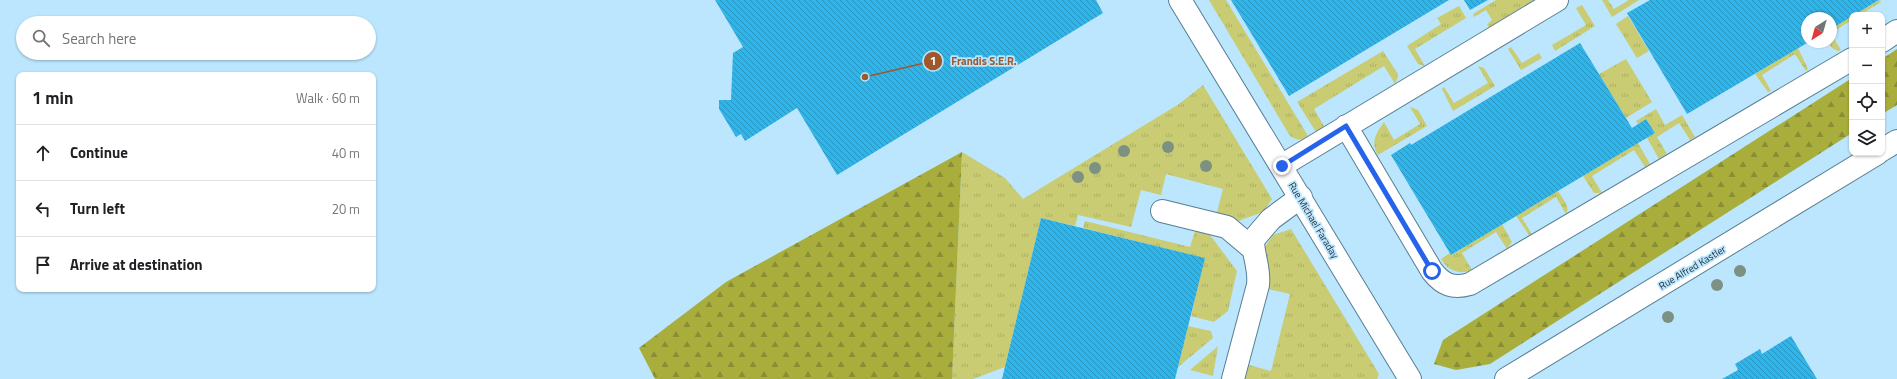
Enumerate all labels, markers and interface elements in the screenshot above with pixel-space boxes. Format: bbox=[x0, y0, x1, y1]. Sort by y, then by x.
north arrow bbox=[1801, 12, 1837, 48]
map controls bbox=[1849, 12, 1885, 156]
button: + bbox=[1849, 12, 1885, 48]
search box bbox=[16, 16, 376, 60]
icon: search bbox=[30, 27, 52, 49]
text: Search here bbox=[62, 27, 136, 50]
button: − bbox=[1849, 48, 1885, 84]
callout: Frandis S.E.R. bbox=[923, 50, 1025, 73]
text: 1 bbox=[930, 51, 936, 70]
text: Frandis S.E.R. bbox=[951, 53, 1017, 69]
button: locate bbox=[1849, 84, 1885, 120]
text: 1 min bbox=[32, 85, 73, 111]
text: Walk · 60 m bbox=[296, 88, 360, 108]
button: layers bbox=[1849, 120, 1885, 156]
text: Continue bbox=[70, 141, 128, 164]
icon: ahead bbox=[32, 142, 54, 164]
text: 40 m bbox=[332, 143, 360, 163]
route end bbox=[1273, 157, 1291, 175]
street label: Rue Michael Faraday bbox=[1285, 179, 1343, 262]
text: Turn left bbox=[70, 197, 125, 220]
icon: left bbox=[32, 198, 54, 220]
text: 20 m bbox=[332, 199, 360, 219]
street label: Rue Alfred Kastler bbox=[1656, 241, 1729, 293]
text: Arrive at destination bbox=[70, 253, 203, 276]
icon: arrive bbox=[32, 254, 54, 276]
route start bbox=[1423, 262, 1441, 280]

